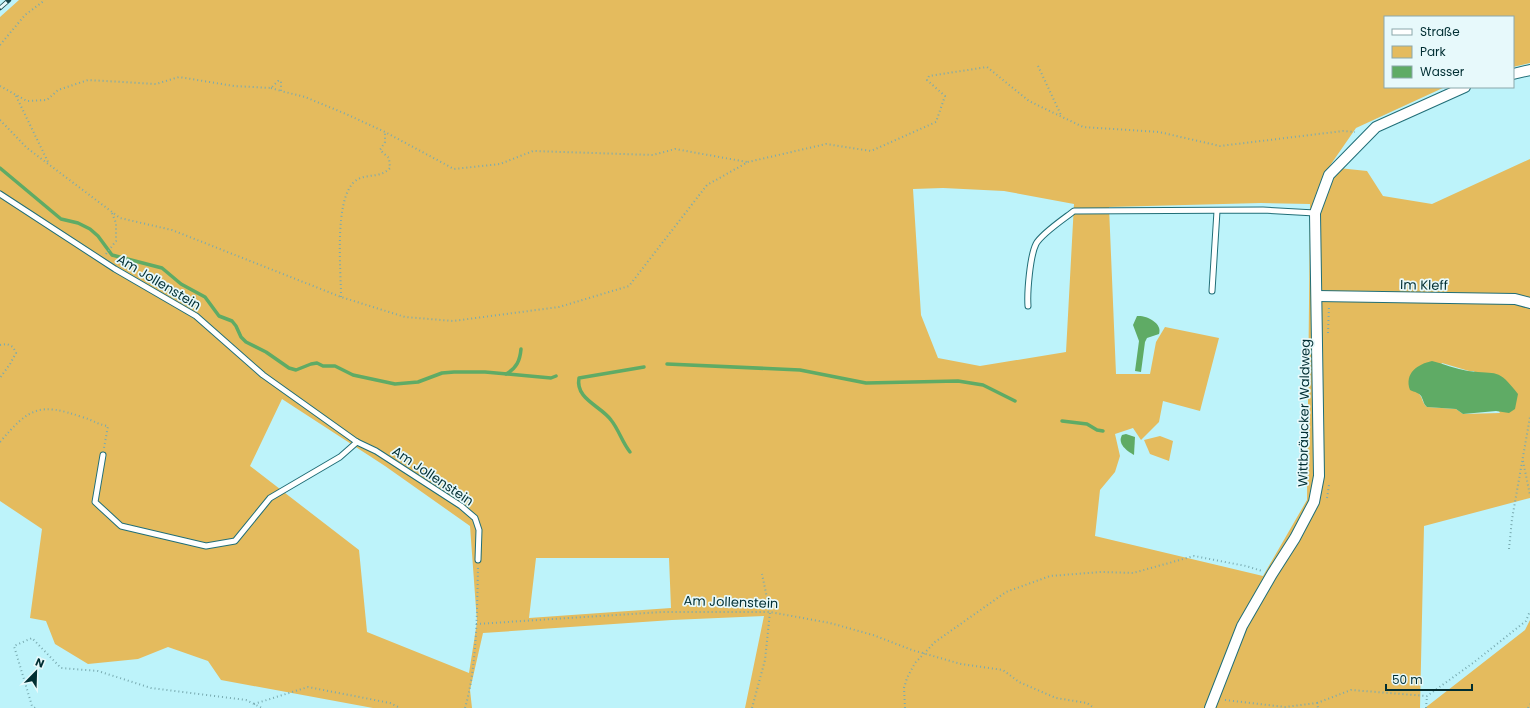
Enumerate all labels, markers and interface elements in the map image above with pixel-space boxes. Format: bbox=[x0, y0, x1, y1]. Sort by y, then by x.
legend bbox=[1384, 16, 1514, 88]
text: Straße bbox=[1420, 23, 1460, 40]
text: Park bbox=[1420, 43, 1447, 60]
text: Wasser bbox=[1420, 63, 1465, 80]
street label: Am Jollenstein bbox=[114, 249, 204, 315]
street label: Im Kleff bbox=[1400, 275, 1448, 295]
street label: Wittbräucker Waldweg bbox=[1293, 339, 1315, 487]
street label: Am Jollenstein bbox=[388, 442, 478, 510]
street label: Am Jollenstein bbox=[683, 591, 779, 613]
north arrow bbox=[16, 652, 56, 692]
text: N bbox=[33, 654, 47, 672]
scale bar bbox=[1386, 666, 1472, 692]
text: 50 m bbox=[1392, 671, 1423, 688]

